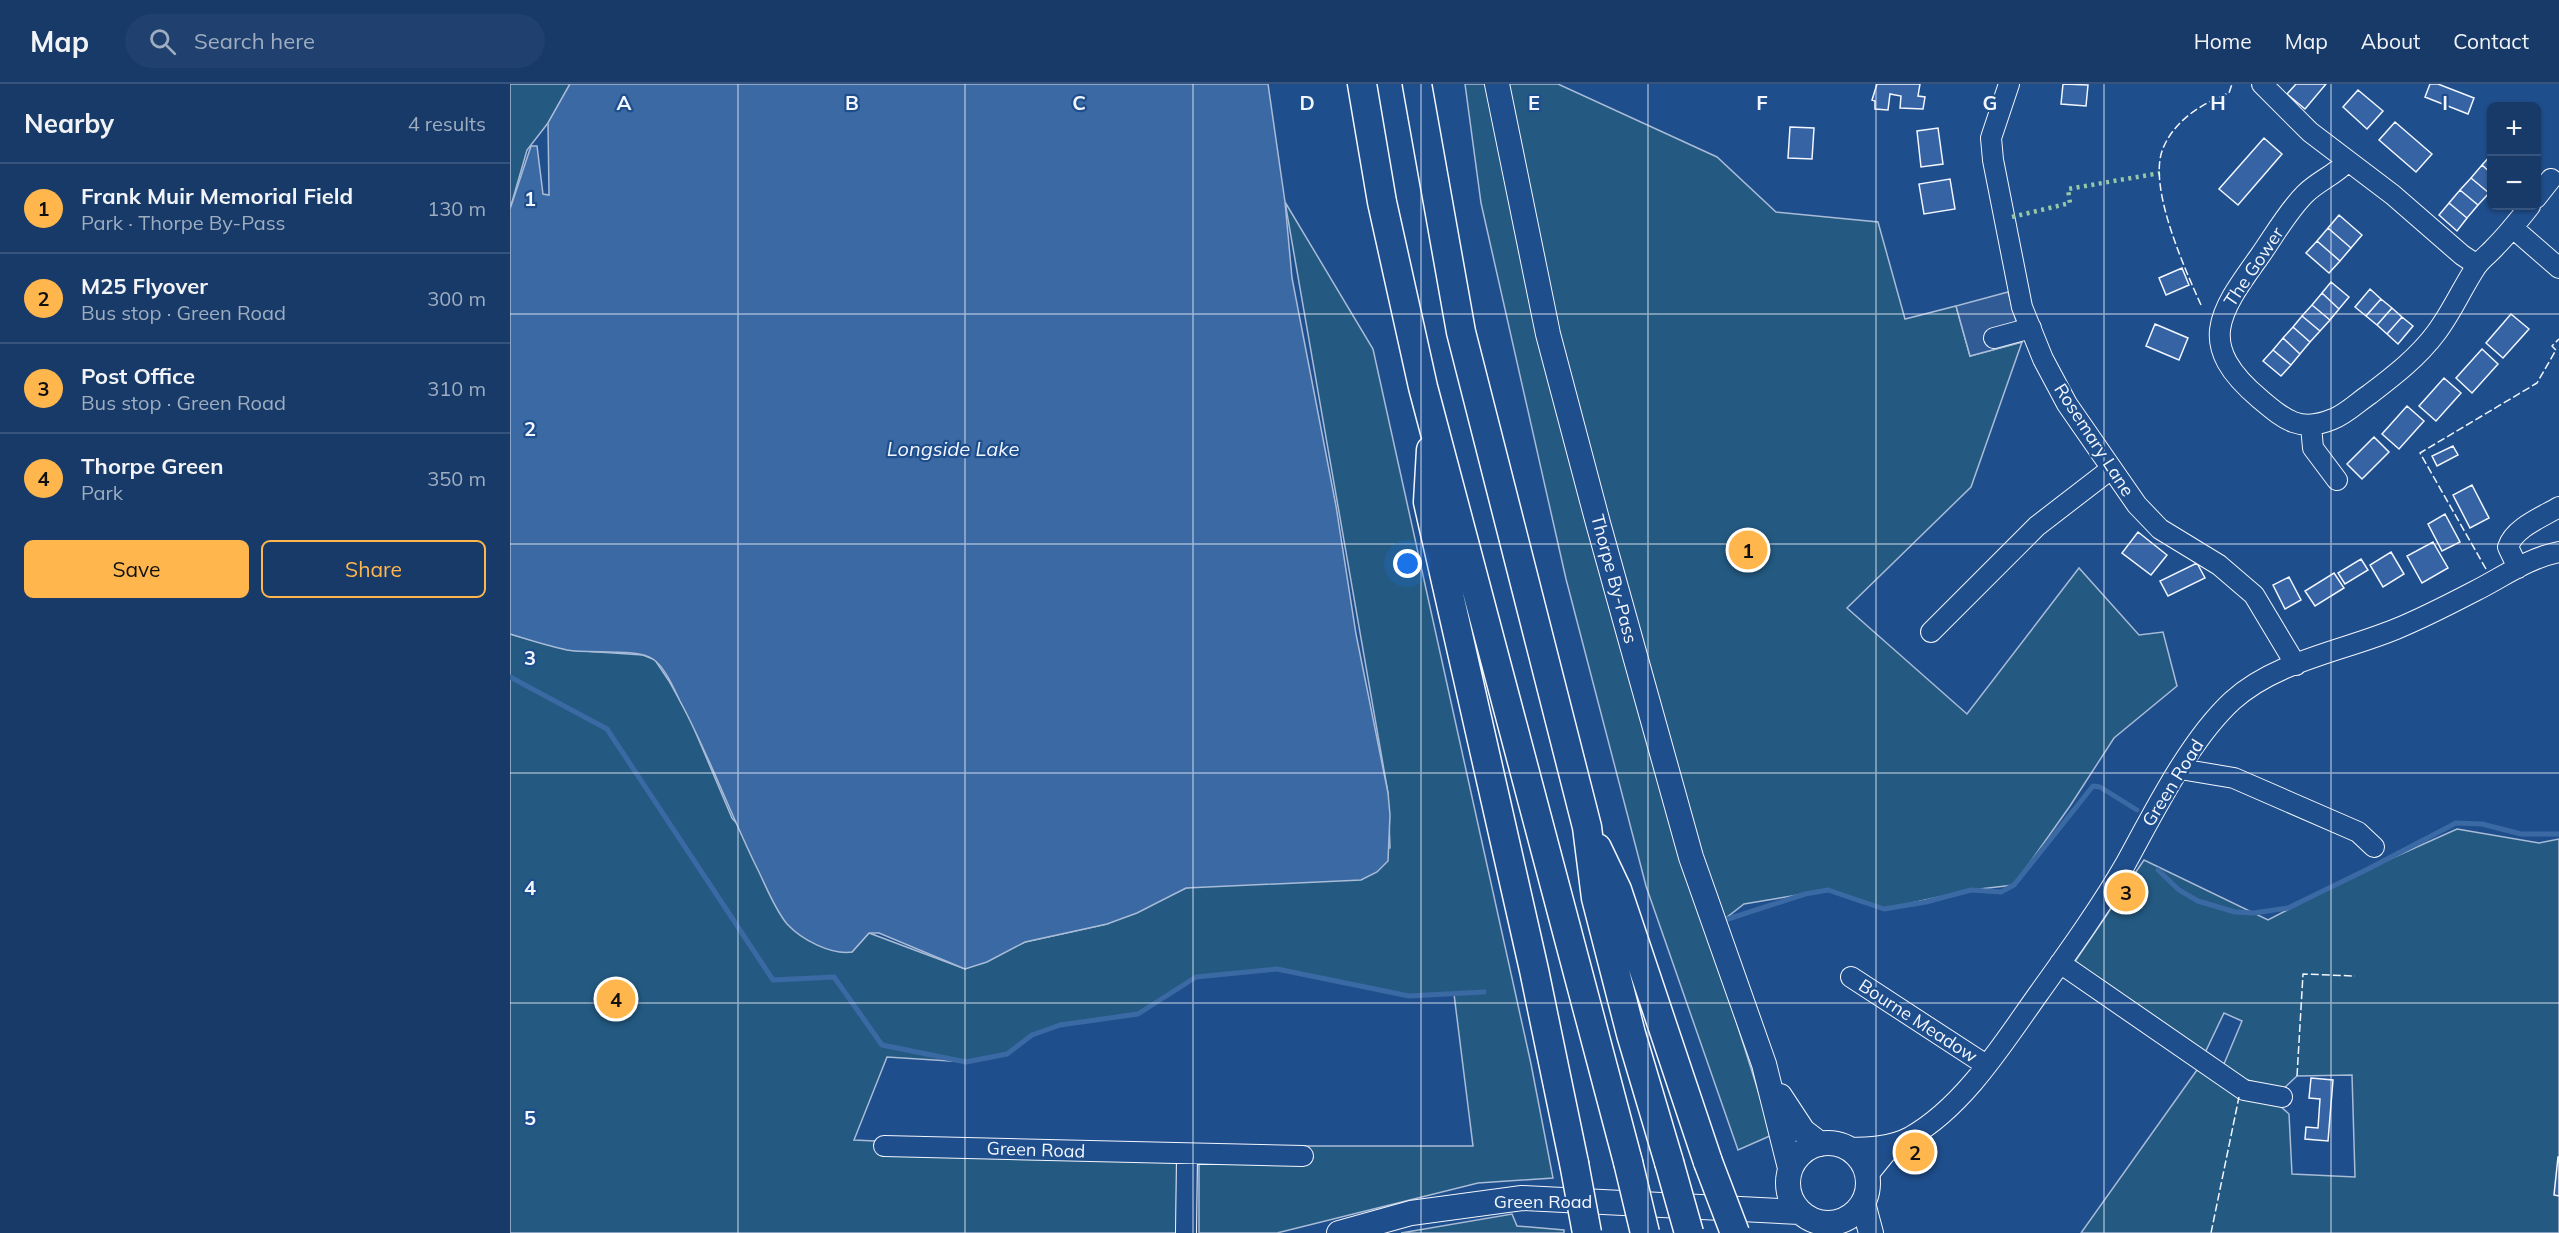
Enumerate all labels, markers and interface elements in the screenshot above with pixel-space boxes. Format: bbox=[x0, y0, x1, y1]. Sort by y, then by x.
search box bbox=[125, 14, 545, 68]
text: Map bbox=[30, 24, 89, 59]
icon: search bbox=[146, 25, 179, 58]
text: Search here bbox=[194, 27, 315, 55]
text: Home bbox=[2194, 28, 2252, 54]
text: Map bbox=[2285, 28, 2328, 54]
text: About bbox=[2361, 28, 2420, 54]
text: Contact bbox=[2453, 28, 2529, 54]
text: A bbox=[617, 90, 632, 115]
text: B bbox=[845, 90, 859, 115]
text: C bbox=[1072, 90, 1086, 115]
text: D bbox=[1299, 90, 1315, 115]
text: E bbox=[1528, 90, 1540, 115]
text: F bbox=[1756, 90, 1768, 115]
text: G bbox=[1983, 90, 1997, 115]
text: H bbox=[2210, 90, 2226, 115]
text: I bbox=[2442, 90, 2448, 115]
map controls bbox=[2487, 102, 2541, 210]
button: + bbox=[2487, 102, 2541, 156]
text: Nearby bbox=[24, 107, 114, 140]
text: 4 results bbox=[408, 111, 486, 136]
button: − bbox=[2487, 156, 2541, 210]
text: Frank Muir Memorial Field bbox=[81, 182, 353, 210]
text: 1 bbox=[524, 186, 536, 211]
text: 1 bbox=[38, 196, 50, 221]
text: 130 m bbox=[427, 196, 486, 221]
text: Park · Thorpe By-Pass bbox=[81, 210, 286, 235]
street label: The Gower bbox=[2219, 222, 2289, 311]
text: M25 Flyover bbox=[81, 272, 208, 300]
text: 2 bbox=[38, 286, 50, 311]
text: 300 m bbox=[427, 286, 486, 311]
text: Bus stop · Green Road bbox=[81, 300, 286, 325]
text: Post Office bbox=[81, 362, 195, 390]
text: 3 bbox=[38, 376, 50, 401]
text: 310 m bbox=[427, 376, 486, 401]
street label: Rosemary Lane bbox=[2049, 379, 2140, 501]
text: Bus stop · Green Road bbox=[81, 390, 286, 415]
text: 2 bbox=[524, 416, 536, 441]
water label: Longside Lake bbox=[887, 436, 1019, 461]
text: Thorpe Green bbox=[81, 452, 223, 480]
text: 4 bbox=[38, 466, 50, 491]
text: 350 m bbox=[427, 466, 486, 491]
text: Park bbox=[81, 480, 123, 505]
street label: Thorpe By-Pass bbox=[1586, 512, 1643, 646]
pin: 1 bbox=[1728, 528, 1768, 572]
button: Save bbox=[24, 540, 249, 598]
button: Share bbox=[261, 540, 486, 598]
your location bbox=[1393, 549, 1422, 578]
text: 3 bbox=[524, 645, 536, 670]
street label: Green Road bbox=[2137, 735, 2208, 831]
pin: 3 bbox=[2106, 870, 2146, 914]
text: 4 bbox=[524, 875, 536, 900]
street label: Bourne Meadow bbox=[1855, 974, 1982, 1068]
pin: 4 bbox=[596, 976, 636, 1022]
text: 5 bbox=[524, 1105, 536, 1130]
pin: 2 bbox=[1896, 1130, 1934, 1174]
street label: Green Road bbox=[986, 1136, 1086, 1163]
street label: Green Road bbox=[1494, 1190, 1592, 1213]

